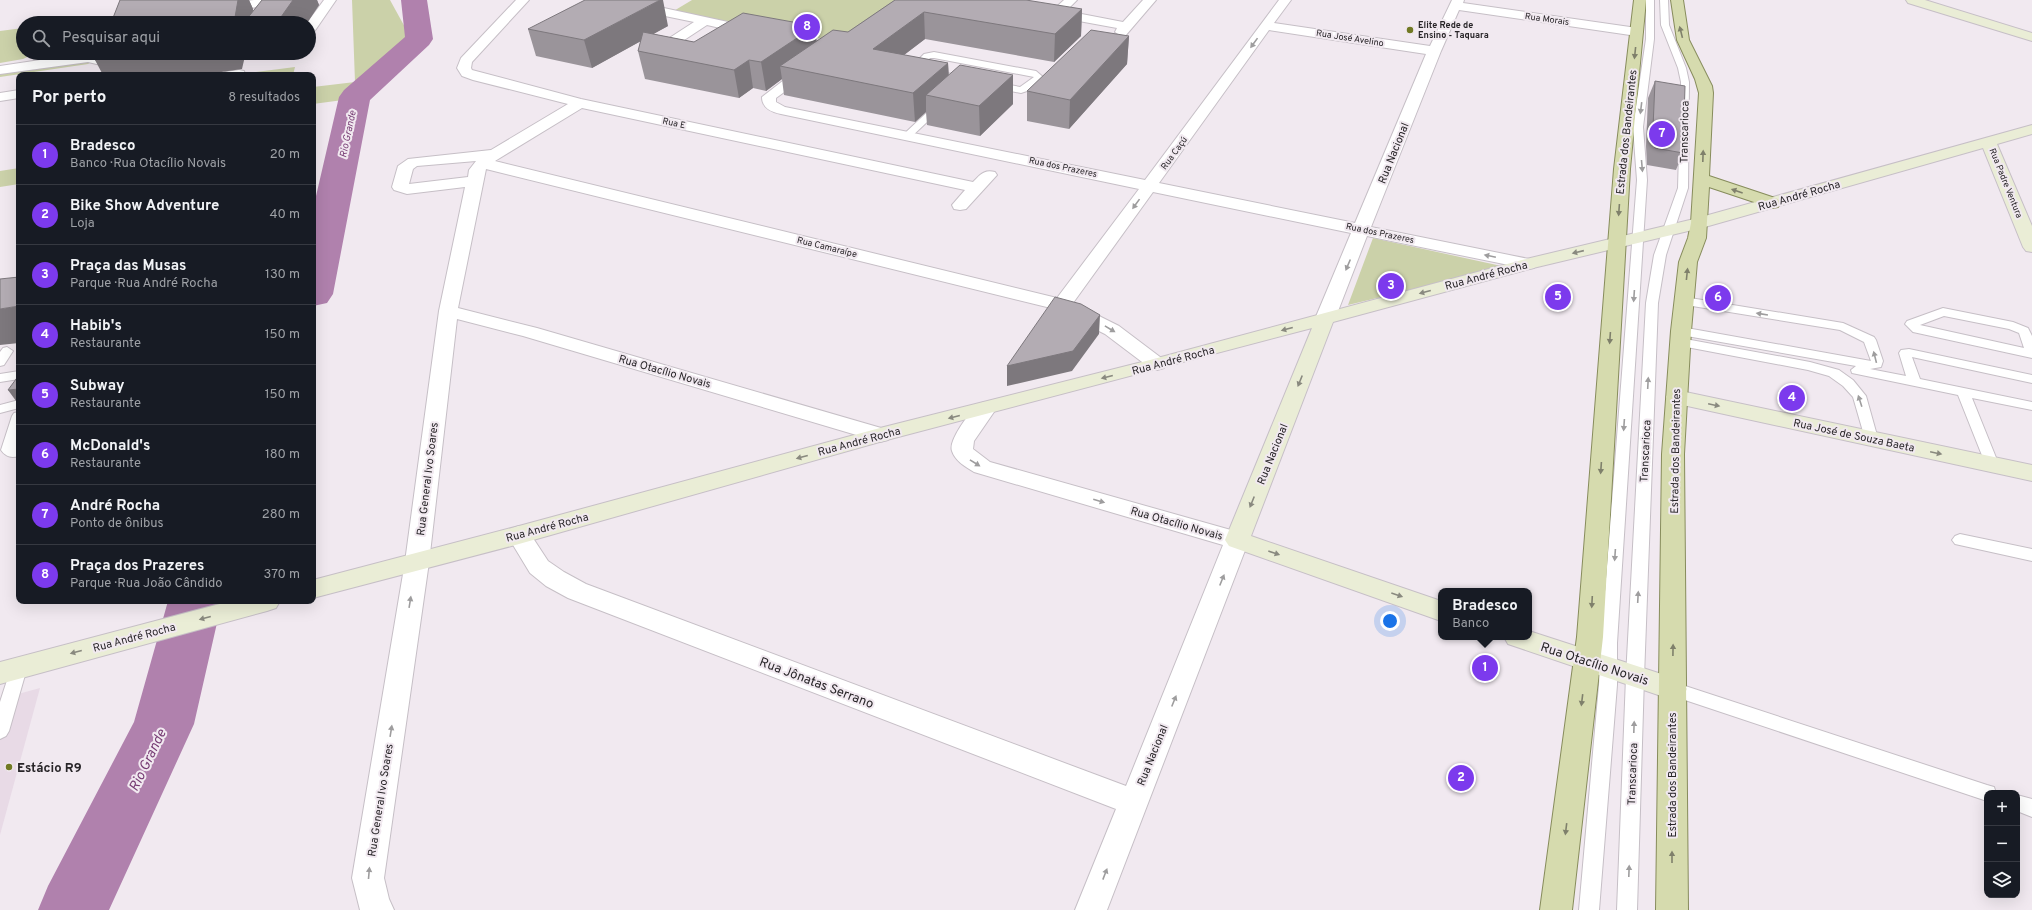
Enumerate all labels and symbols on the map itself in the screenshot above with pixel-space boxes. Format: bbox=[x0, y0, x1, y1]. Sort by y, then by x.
street label: Rua Morais bbox=[1524, 11, 1570, 28]
pin: 8 bbox=[794, 12, 820, 42]
place label: Elite Rede de Ensino - Taquara bbox=[1418, 20, 1489, 41]
marker: Elite Rede de Ensino - Taquara bbox=[1405, 25, 1415, 35]
one-way arrow bbox=[1678, 26, 1684, 38]
street label: Rua José Avelino bbox=[1315, 28, 1385, 49]
one-way arrow bbox=[1250, 37, 1258, 48]
one-way arrow bbox=[1631, 47, 1638, 59]
street label: Estrada dos Bandeirantes bbox=[1613, 69, 1641, 195]
street label: Transcarioca bbox=[1677, 100, 1693, 163]
one-way arrow bbox=[1638, 102, 1644, 114]
water label: Rio Grande bbox=[337, 109, 360, 159]
street label: Rua E bbox=[661, 116, 686, 131]
pin: 7 bbox=[1649, 119, 1675, 149]
street label: Rua Nacional bbox=[1375, 121, 1412, 186]
street label: Rua Caçú bbox=[1159, 135, 1190, 172]
street label: Rua Padre Ventura bbox=[1987, 147, 2025, 220]
one-way arrow bbox=[1700, 149, 1706, 162]
street label: Rua dos Prazeres bbox=[1028, 155, 1098, 180]
one-way arrow bbox=[1638, 160, 1645, 172]
street label: Rua André Rocha bbox=[1757, 177, 1842, 214]
one-way arrow bbox=[1731, 187, 1743, 193]
one-way arrow bbox=[1132, 199, 1140, 210]
one-way arrow bbox=[1615, 204, 1622, 216]
street label: Rua dos Prazeres bbox=[1345, 221, 1415, 246]
street label: Rua Camaraípe bbox=[796, 235, 858, 260]
one-way arrow bbox=[1572, 249, 1584, 255]
one-way arrow bbox=[1484, 252, 1496, 258]
street label: Rua André Rocha bbox=[1444, 258, 1529, 294]
one-way arrow bbox=[1345, 259, 1351, 271]
one-way arrow bbox=[1684, 268, 1690, 280]
pin: 3 bbox=[1378, 271, 1404, 301]
pin: 5 bbox=[1545, 282, 1571, 312]
pin: 6 bbox=[1705, 283, 1731, 313]
one-way arrow bbox=[1419, 289, 1431, 295]
one-way arrow bbox=[1630, 290, 1637, 302]
one-way arrow bbox=[1755, 311, 1768, 317]
one-way arrow bbox=[1105, 325, 1115, 333]
one-way arrow bbox=[1281, 327, 1293, 333]
one-way arrow bbox=[1607, 332, 1614, 344]
street label: Rua André Rocha bbox=[1131, 343, 1216, 379]
one-way arrow bbox=[1872, 350, 1878, 362]
street label: Rua Otacílio Novais bbox=[617, 352, 713, 392]
one-way arrow bbox=[1101, 374, 1113, 380]
one-way arrow bbox=[1297, 376, 1303, 388]
one-way arrow bbox=[1645, 376, 1651, 389]
pin: 4 bbox=[1779, 383, 1805, 413]
street label: Estrada dos Bandeirantes bbox=[1668, 388, 1684, 514]
one-way arrow bbox=[1857, 395, 1863, 407]
one-way arrow bbox=[1708, 402, 1720, 408]
one-way arrow bbox=[948, 414, 961, 420]
street label: Rua José de Souza Baeta bbox=[1792, 416, 1916, 456]
one-way arrow bbox=[1621, 419, 1628, 431]
street label: Transcarioca bbox=[1637, 419, 1655, 483]
street label: Rua General Ivo Soares bbox=[414, 422, 442, 537]
street label: Rua Nacional bbox=[1254, 422, 1291, 487]
street label: Rua André Rocha bbox=[817, 424, 902, 460]
one-way arrow bbox=[1930, 451, 1943, 457]
one-way arrow bbox=[795, 454, 807, 460]
one-way arrow bbox=[969, 459, 981, 466]
one-way arrow bbox=[1597, 462, 1604, 474]
one-way arrow bbox=[1249, 497, 1255, 509]
one-way arrow bbox=[1094, 498, 1106, 504]
street label: Rua Otacílio Novais bbox=[1129, 504, 1225, 544]
street label: Rua André Rocha bbox=[505, 510, 590, 546]
one-way arrow bbox=[1612, 549, 1619, 561]
one-way arrow bbox=[1269, 550, 1281, 556]
one-way arrow bbox=[1219, 573, 1225, 585]
one-way arrow bbox=[1635, 591, 1642, 603]
one-way arrow bbox=[1391, 593, 1403, 599]
one-way arrow bbox=[407, 596, 413, 608]
one-way arrow bbox=[1588, 596, 1595, 608]
your location bbox=[1380, 611, 1400, 631]
one-way arrow bbox=[198, 615, 210, 621]
street label: Rua André Rocha bbox=[92, 620, 177, 656]
street label: Rua Otacílio Novais bbox=[1538, 640, 1651, 690]
one-way arrow bbox=[1670, 643, 1676, 656]
one-way arrow bbox=[69, 650, 82, 656]
pin: 1 bbox=[1472, 653, 1498, 683]
street label: Rua Jônatas Serrano bbox=[757, 655, 876, 713]
one-way arrow bbox=[1171, 694, 1177, 706]
one-way arrow bbox=[1579, 694, 1586, 706]
street label: Estrada dos Bandeirantes bbox=[1666, 712, 1680, 838]
one-way arrow bbox=[1631, 720, 1637, 733]
street label: Rua Nacional bbox=[1134, 723, 1171, 788]
one-way arrow bbox=[388, 725, 394, 737]
water label: Rio Grande bbox=[126, 726, 171, 794]
street label: Transcarioca bbox=[1625, 742, 1641, 806]
street label: Rua General Ivo Soares bbox=[365, 743, 397, 858]
place label: Estácio R9 bbox=[17, 761, 82, 777]
marker: Estácio R9 bbox=[4, 762, 14, 772]
pin: 2 bbox=[1448, 763, 1474, 793]
one-way arrow bbox=[1563, 823, 1569, 835]
one-way arrow bbox=[1669, 850, 1675, 863]
one-way arrow bbox=[1625, 865, 1632, 877]
one-way arrow bbox=[366, 867, 373, 879]
one-way arrow bbox=[1103, 867, 1109, 879]

